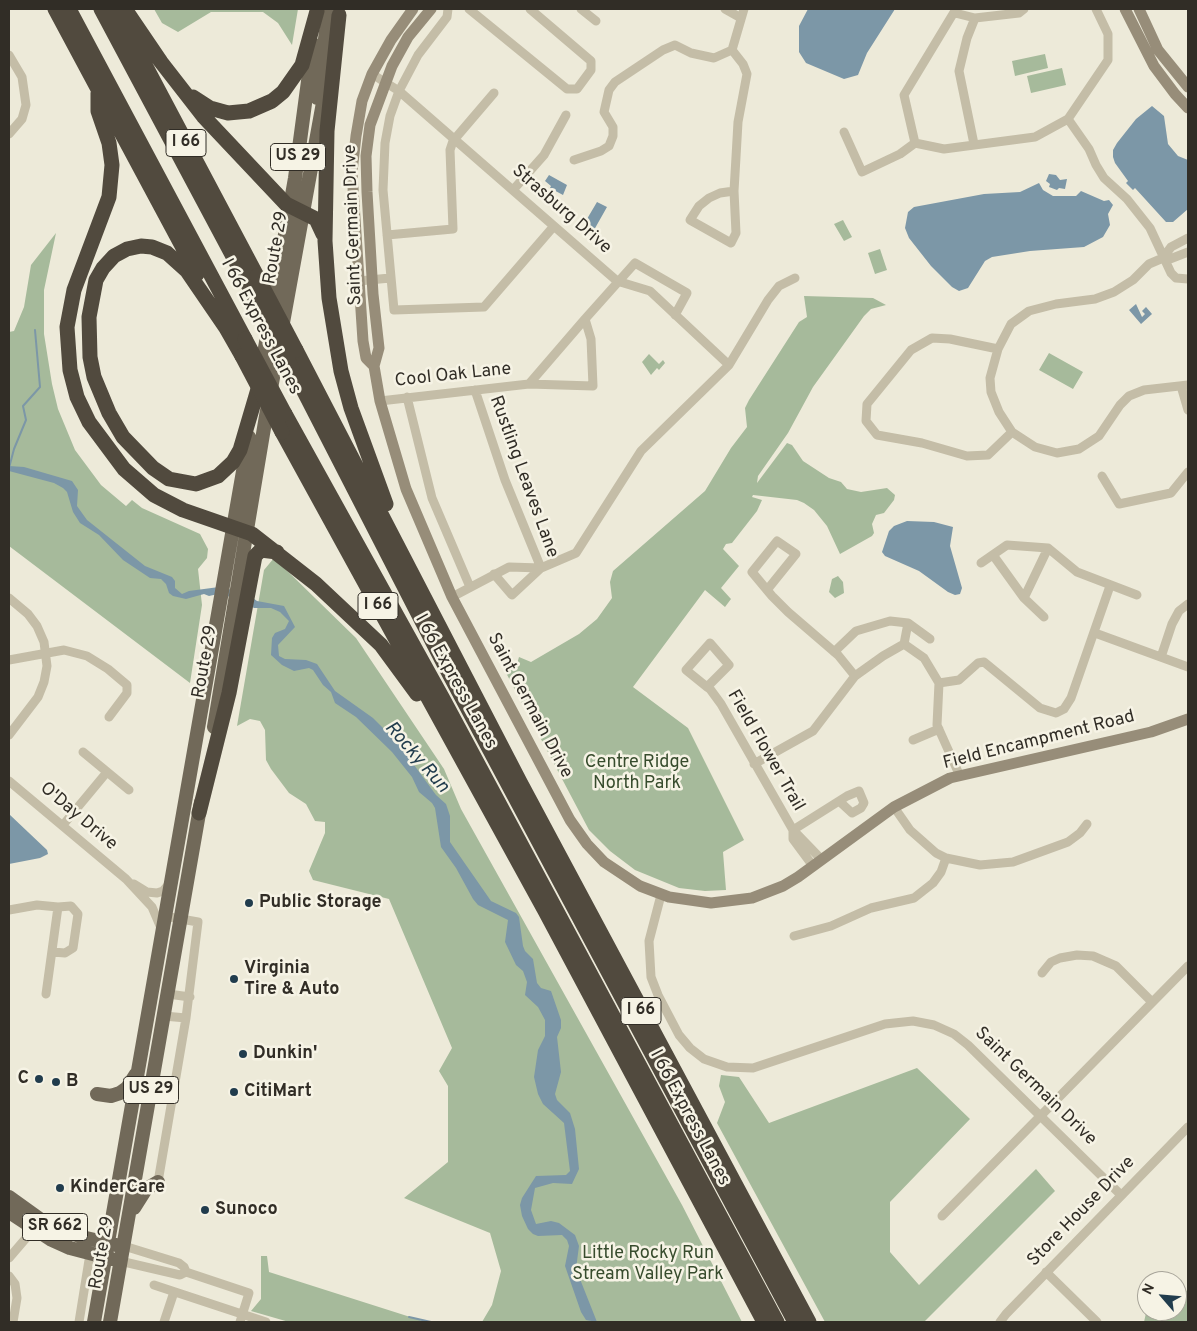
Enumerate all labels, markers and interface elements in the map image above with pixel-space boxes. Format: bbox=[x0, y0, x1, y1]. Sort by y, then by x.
road number: I 66 bbox=[166, 130, 206, 156]
road number: US 29 bbox=[270, 144, 326, 170]
street label: Saint Germain Drive bbox=[340, 144, 368, 306]
street label: Strasburg Drive bbox=[507, 161, 615, 259]
street label: Route 29 bbox=[260, 210, 294, 286]
street label: I 66 Express Lanes bbox=[215, 255, 305, 399]
street label: Cool Oak Lane bbox=[394, 359, 512, 393]
street label: Rustling Leaves Lane bbox=[484, 393, 562, 561]
road number: I 66 bbox=[358, 592, 398, 620]
street label: I 66 Express Lanes bbox=[409, 611, 501, 753]
street label: Route 29 bbox=[189, 624, 223, 700]
street label: Saint Germain Drive bbox=[482, 630, 576, 782]
street label: Field Flower Trail bbox=[722, 687, 808, 815]
street label: Field Encampment Road bbox=[941, 707, 1137, 775]
water label: Rocky Run bbox=[379, 718, 453, 798]
park label: Centre Ridge North Park bbox=[585, 752, 689, 794]
street label: O'Day Drive bbox=[35, 778, 121, 856]
place label: Public Storage bbox=[259, 892, 382, 914]
marker: Public Storage bbox=[243, 897, 255, 909]
place label: Virginia Tire & Auto bbox=[244, 958, 340, 1001]
marker: Virginia Tire & Auto bbox=[228, 973, 240, 985]
road number: I 66 bbox=[621, 998, 661, 1024]
street label: Saint Germain Drive bbox=[969, 1023, 1101, 1151]
place label: Dunkin' bbox=[253, 1043, 317, 1065]
street label: I 66 Express Lanes bbox=[644, 1046, 734, 1190]
marker: Dunkin' bbox=[237, 1048, 249, 1060]
place label: C bbox=[18, 1068, 29, 1090]
place label: B bbox=[66, 1071, 78, 1093]
marker: C bbox=[33, 1073, 45, 1085]
marker: B bbox=[50, 1076, 62, 1088]
road number: US 29 bbox=[124, 1076, 178, 1104]
place label: CitiMart bbox=[244, 1081, 312, 1103]
marker: CitiMart bbox=[228, 1086, 240, 1098]
street label: Store House Drive bbox=[1024, 1152, 1140, 1272]
place label: KinderCare bbox=[70, 1177, 165, 1199]
marker: KinderCare bbox=[54, 1182, 66, 1194]
place label: Sunoco bbox=[215, 1199, 278, 1221]
marker: Sunoco bbox=[199, 1204, 211, 1216]
road number: SR 662 bbox=[22, 1214, 88, 1240]
street label: Route 29 bbox=[86, 1215, 120, 1291]
park label: Little Rocky Run Stream Valley Park bbox=[572, 1243, 724, 1286]
north arrow bbox=[1137, 1271, 1187, 1321]
text: N bbox=[1139, 1281, 1159, 1298]

